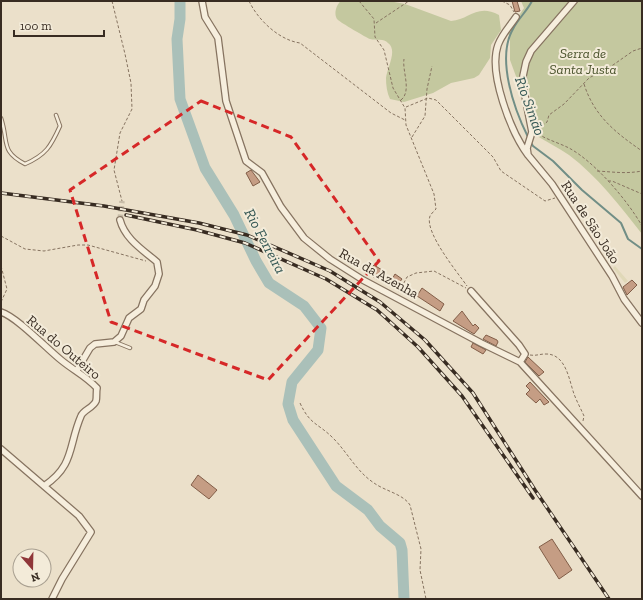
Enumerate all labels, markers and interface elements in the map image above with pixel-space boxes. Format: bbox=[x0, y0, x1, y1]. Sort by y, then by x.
scale bar bbox=[14, 12, 104, 38]
text: 100 m bbox=[20, 19, 52, 33]
park label: Serra de Santa Justa bbox=[549, 45, 617, 78]
water label: Rio Simão bbox=[511, 74, 549, 138]
street label: Rua de São João bbox=[557, 178, 624, 267]
water label: Rio Ferreira bbox=[240, 205, 290, 277]
street label: Rua da Azenha bbox=[336, 245, 422, 302]
street label: Rua do Outeiro bbox=[23, 312, 104, 383]
north arrow bbox=[12, 548, 52, 588]
text: N bbox=[29, 569, 41, 585]

